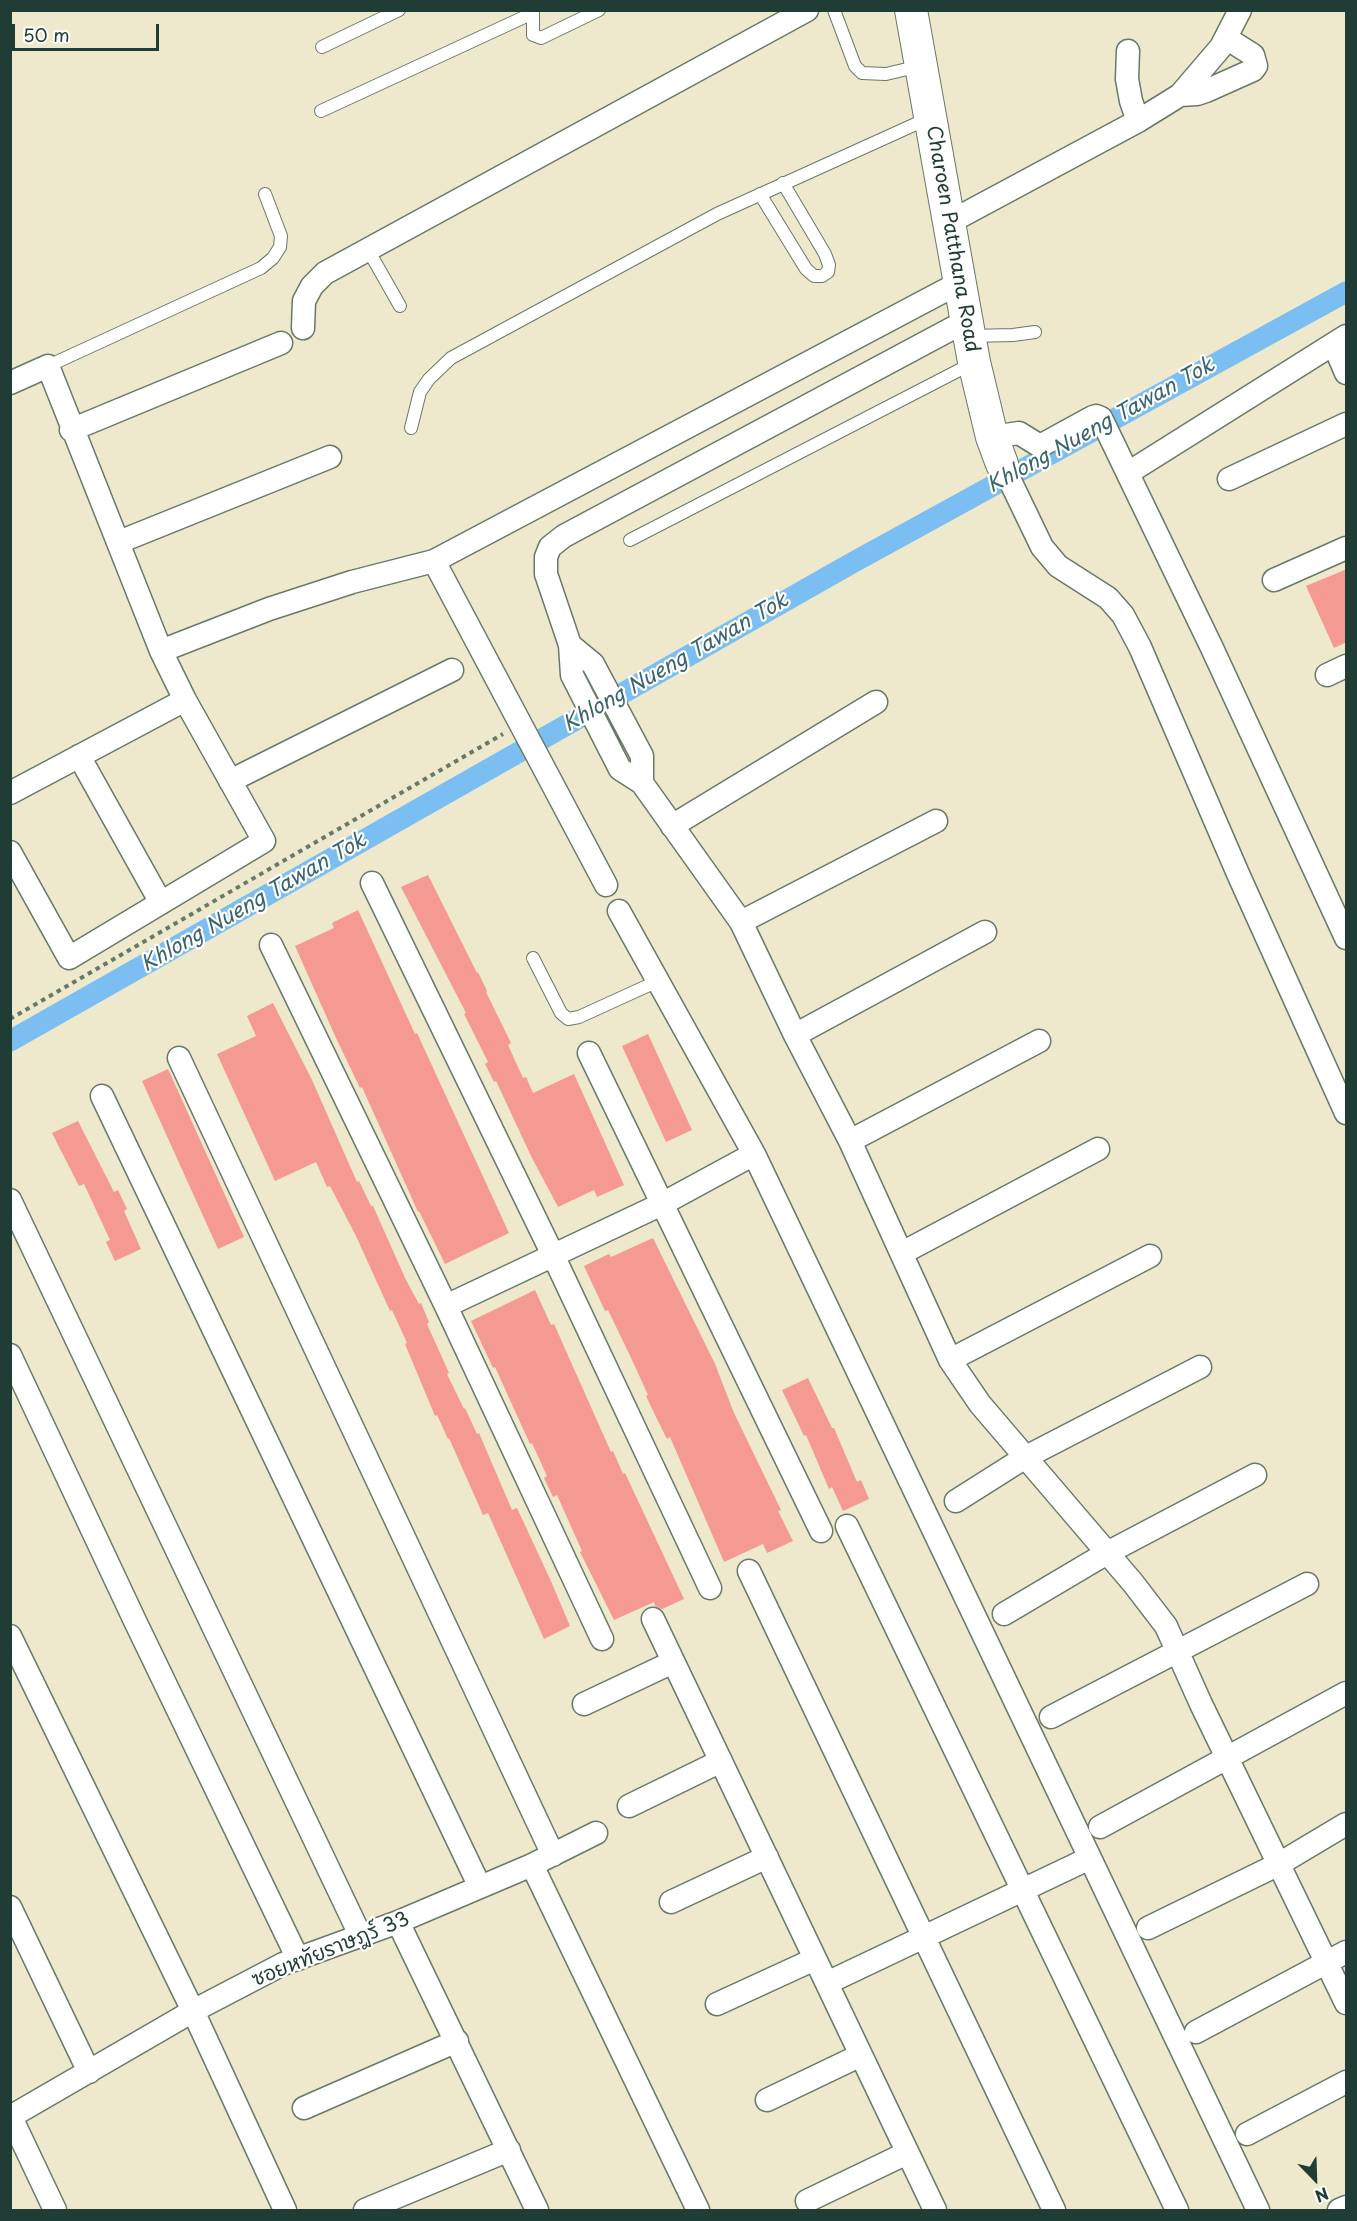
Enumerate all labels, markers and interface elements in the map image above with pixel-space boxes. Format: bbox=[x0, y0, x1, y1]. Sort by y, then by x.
scale bar bbox=[15, 12, 162, 50]
text: 50 m bbox=[23, 21, 70, 48]
street label: Charoen Patthana Road bbox=[920, 124, 984, 354]
water label: Khlong Nueng Tawan Tok bbox=[983, 353, 1219, 499]
water label: Khlong Nueng Tawan Tok bbox=[559, 588, 793, 738]
water label: Khlong Nueng Tawan Tok bbox=[137, 828, 371, 978]
street label: ซอยหทัยราษฎร์ 33 bbox=[249, 1907, 413, 1993]
north arrow bbox=[1285, 2149, 1345, 2209]
text: N bbox=[1312, 2182, 1333, 2209]

